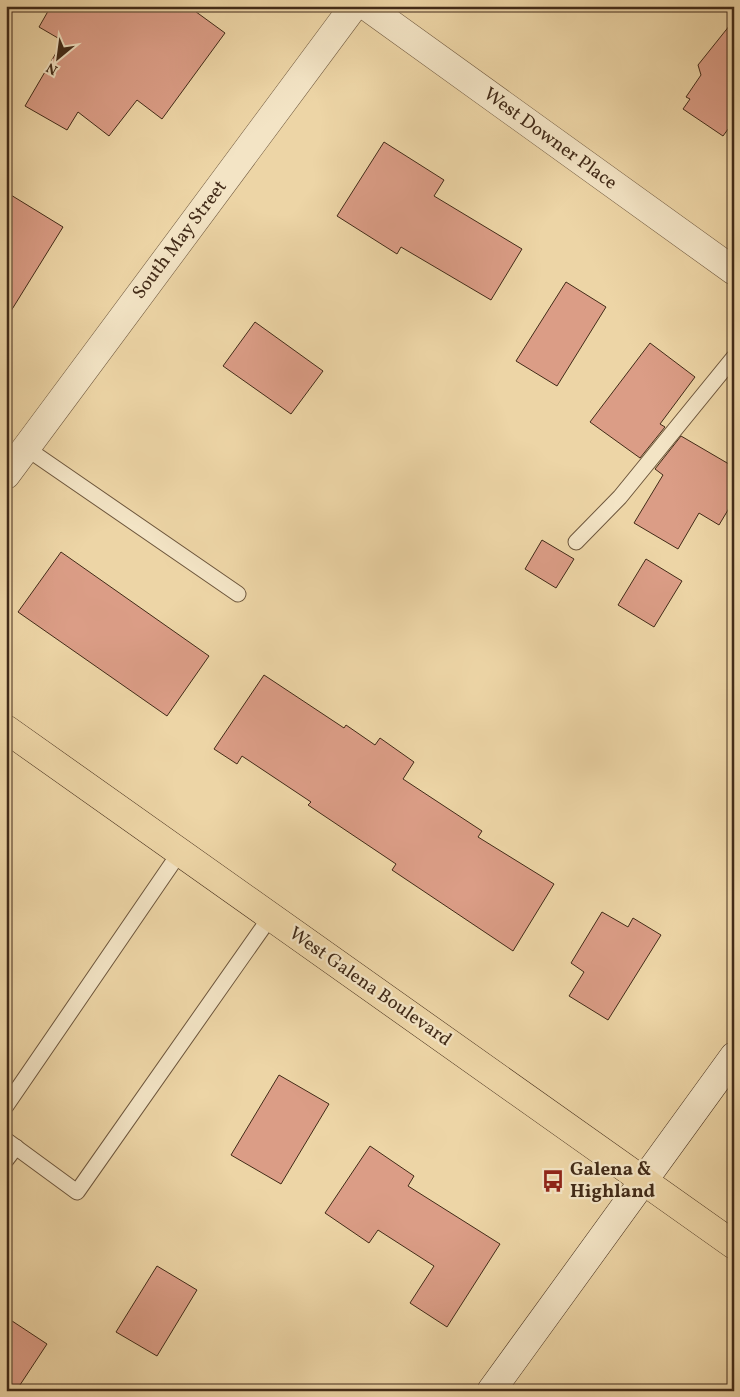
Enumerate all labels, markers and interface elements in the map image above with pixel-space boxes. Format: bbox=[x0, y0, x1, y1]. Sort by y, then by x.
north arrow bbox=[32, 32, 82, 82]
text: N bbox=[43, 57, 61, 79]
street label: West Downer Place bbox=[478, 82, 622, 196]
street label: South May Street bbox=[127, 175, 234, 305]
street label: West Galena Boulevard bbox=[283, 921, 457, 1053]
place label: Galena & Highland bbox=[570, 1157, 655, 1205]
bus stop icon: Galena & Highland bbox=[540, 1168, 566, 1194]

